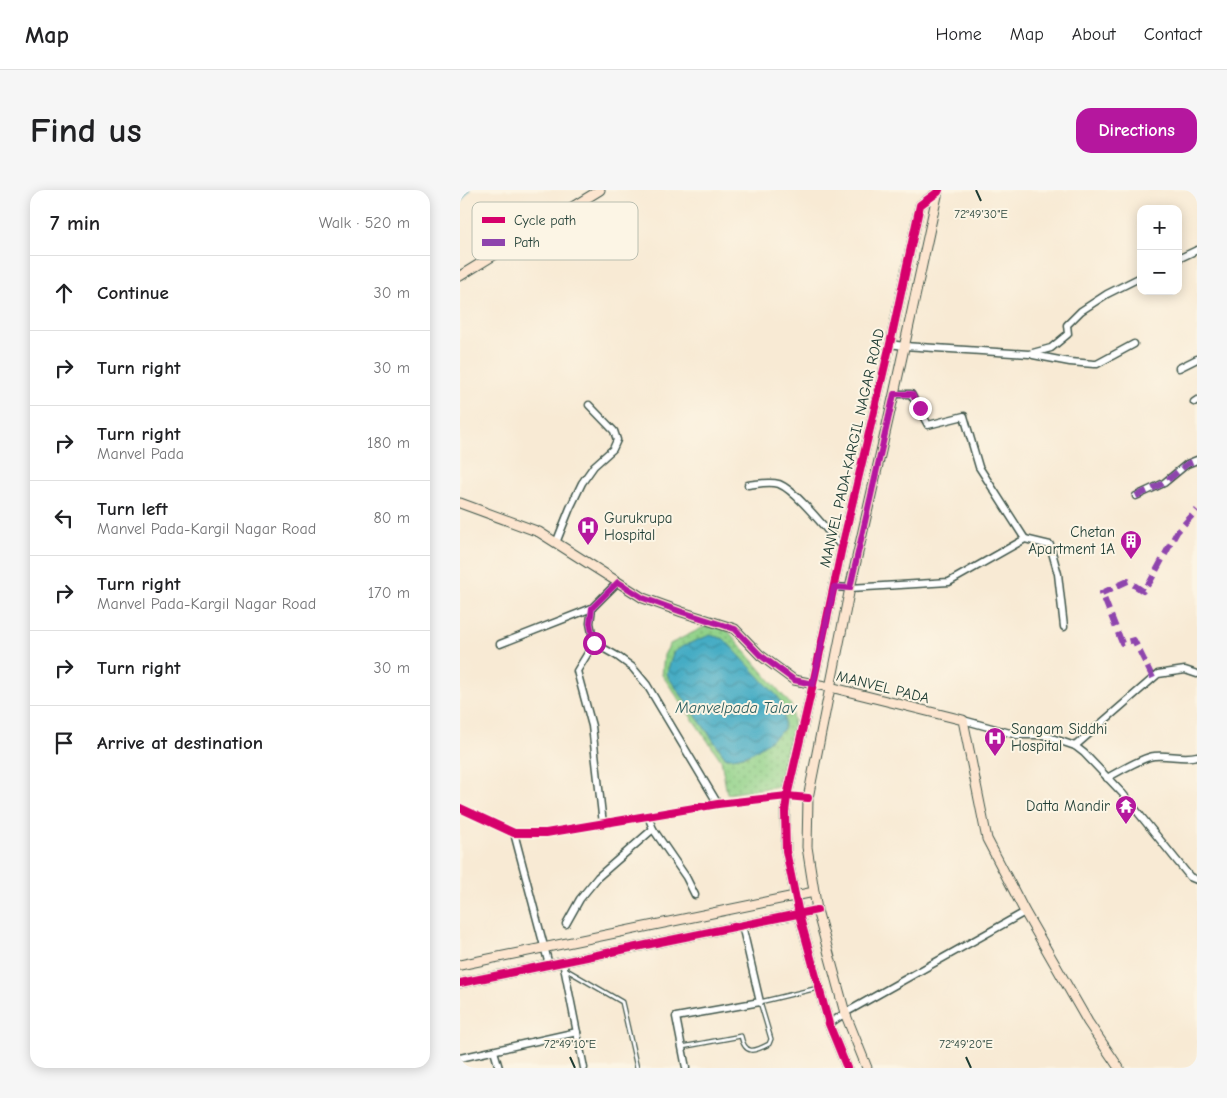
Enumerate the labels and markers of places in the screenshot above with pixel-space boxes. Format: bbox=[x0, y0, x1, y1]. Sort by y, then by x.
place label: Gurukrupa Hospital bbox=[604, 509, 673, 544]
hospital icon: Gurukrupa Hospital bbox=[576, 515, 600, 546]
place label: Chetan Apartment 1A bbox=[1028, 523, 1115, 558]
building icon: Chetan Apartment 1A bbox=[1119, 529, 1143, 560]
place label: Sangam Siddhi Hospital bbox=[1011, 720, 1107, 755]
hospital icon: Sangam Siddhi Hospital bbox=[983, 726, 1007, 757]
temple icon: Datta Mandir bbox=[1114, 794, 1138, 825]
place label: Datta Mandir bbox=[1026, 797, 1110, 815]

